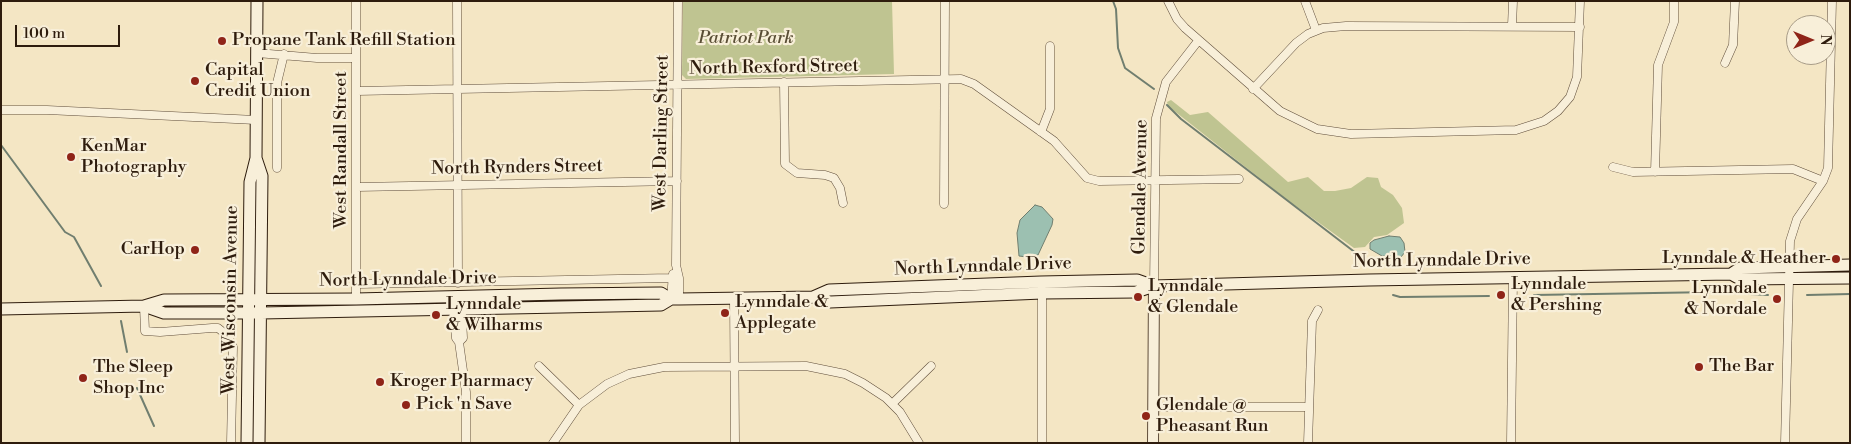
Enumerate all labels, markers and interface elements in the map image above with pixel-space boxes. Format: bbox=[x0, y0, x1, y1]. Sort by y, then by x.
scale bar bbox=[18, 15, 122, 47]
north arrow bbox=[1786, 15, 1836, 65]
text: 100 m bbox=[23, 24, 65, 43]
park label: Patriot Park bbox=[698, 28, 794, 50]
place label: Propane Tank Refill Station bbox=[232, 30, 456, 52]
text: N bbox=[1816, 34, 1834, 46]
marker: Propane Tank Refill Station bbox=[216, 35, 228, 47]
street label: West Darling Street bbox=[650, 54, 674, 212]
street label: North Rexford Street bbox=[689, 56, 859, 80]
place label: Capital Credit Union bbox=[205, 60, 310, 102]
street label: West Randall Street bbox=[331, 71, 353, 229]
marker: Capital Credit Union bbox=[189, 75, 201, 87]
street label: Glendale Avenue bbox=[1129, 119, 1153, 255]
place label: KenMar Photography bbox=[81, 136, 187, 178]
marker: KenMar Photography bbox=[65, 151, 77, 163]
street label: North Rynders Street bbox=[431, 156, 603, 180]
street label: West Wisconsin Avenue bbox=[219, 205, 243, 395]
place label: CarHop bbox=[121, 239, 185, 261]
marker: CarHop bbox=[189, 244, 201, 256]
place label: Lynndale & Heather bbox=[1662, 248, 1826, 270]
street label: North Lynndale Drive bbox=[1353, 249, 1531, 273]
street label: North Lynndale Drive bbox=[894, 253, 1072, 281]
marker: Lynndale & Heather bbox=[1830, 253, 1842, 265]
street label: North Lynndale Drive bbox=[319, 268, 497, 292]
place label: Lynndale & Pershing bbox=[1511, 274, 1602, 316]
place label: Lynndale & Glendale bbox=[1148, 276, 1238, 318]
place label: Lynndale & Nordale bbox=[1684, 278, 1767, 320]
marker: Lynndale & Pershing bbox=[1495, 289, 1507, 301]
marker: Lynndale & Glendale bbox=[1132, 291, 1144, 303]
place label: Lynndale & Applegate bbox=[735, 292, 829, 334]
marker: Lynndale & Nordale bbox=[1771, 293, 1783, 305]
place label: Lynndale & Wilharms bbox=[446, 294, 543, 336]
marker: Lynndale & Applegate bbox=[719, 307, 731, 319]
marker: Lynndale & Wilharms bbox=[430, 309, 442, 321]
place label: The Bar bbox=[1709, 356, 1774, 378]
place label: The Sleep Shop Inc bbox=[93, 357, 173, 399]
marker: The Bar bbox=[1693, 361, 1705, 373]
place label: Kroger Pharmacy bbox=[390, 371, 533, 393]
marker: The Sleep Shop Inc bbox=[77, 372, 89, 384]
marker: Kroger Pharmacy bbox=[374, 376, 386, 388]
place label: Pick 'n Save bbox=[416, 394, 512, 416]
place label: Glendale @ Pheasant Run bbox=[1156, 395, 1268, 438]
marker: Pick 'n Save bbox=[400, 399, 412, 411]
marker: Glendale @ Pheasant Run bbox=[1140, 410, 1152, 422]

